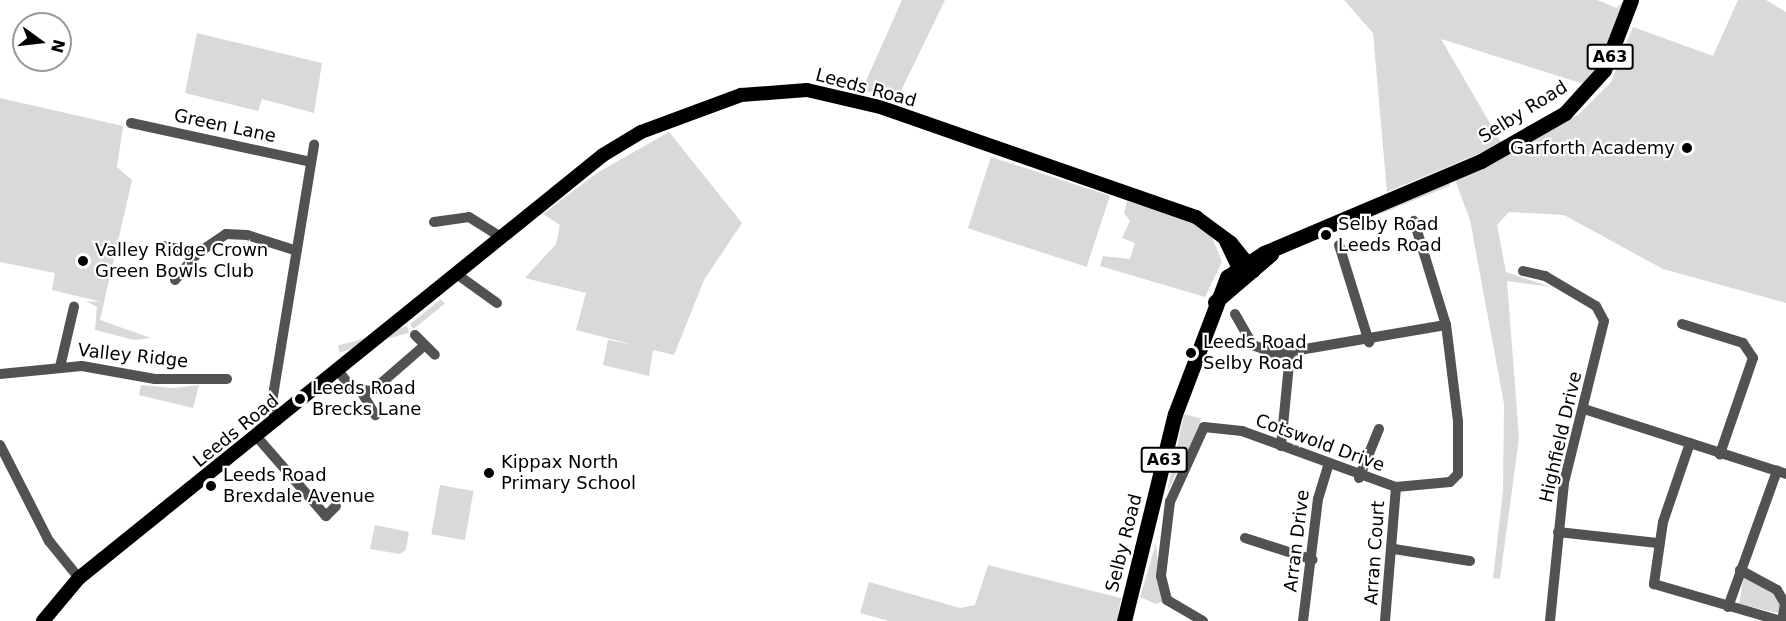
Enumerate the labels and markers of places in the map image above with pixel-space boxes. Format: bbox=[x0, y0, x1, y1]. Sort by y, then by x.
place label: Garforth Academy bbox=[1510, 137, 1675, 159]
marker: Garforth Academy bbox=[1680, 141, 1694, 155]
place label: Selby Road Leeds Road bbox=[1338, 214, 1442, 256]
marker: Selby Road Leeds Road bbox=[1319, 228, 1333, 242]
place label: Valley Ridge Crown Green Bowls Club bbox=[95, 240, 268, 282]
marker: Valley Ridge Crown Green Bowls Club bbox=[76, 254, 90, 268]
place label: Leeds Road Selby Road bbox=[1203, 332, 1307, 374]
marker: Leeds Road Selby Road bbox=[1184, 346, 1198, 360]
place label: Leeds Road Brecks Lane bbox=[312, 378, 421, 420]
marker: Leeds Road Brecks Lane bbox=[293, 392, 307, 406]
place label: Kippax North Primary School bbox=[501, 452, 636, 494]
place label: Leeds Road Brexdale Avenue bbox=[223, 465, 375, 508]
marker: Kippax North Primary School bbox=[482, 466, 496, 480]
marker: Leeds Road Brexdale Avenue bbox=[204, 479, 218, 493]

